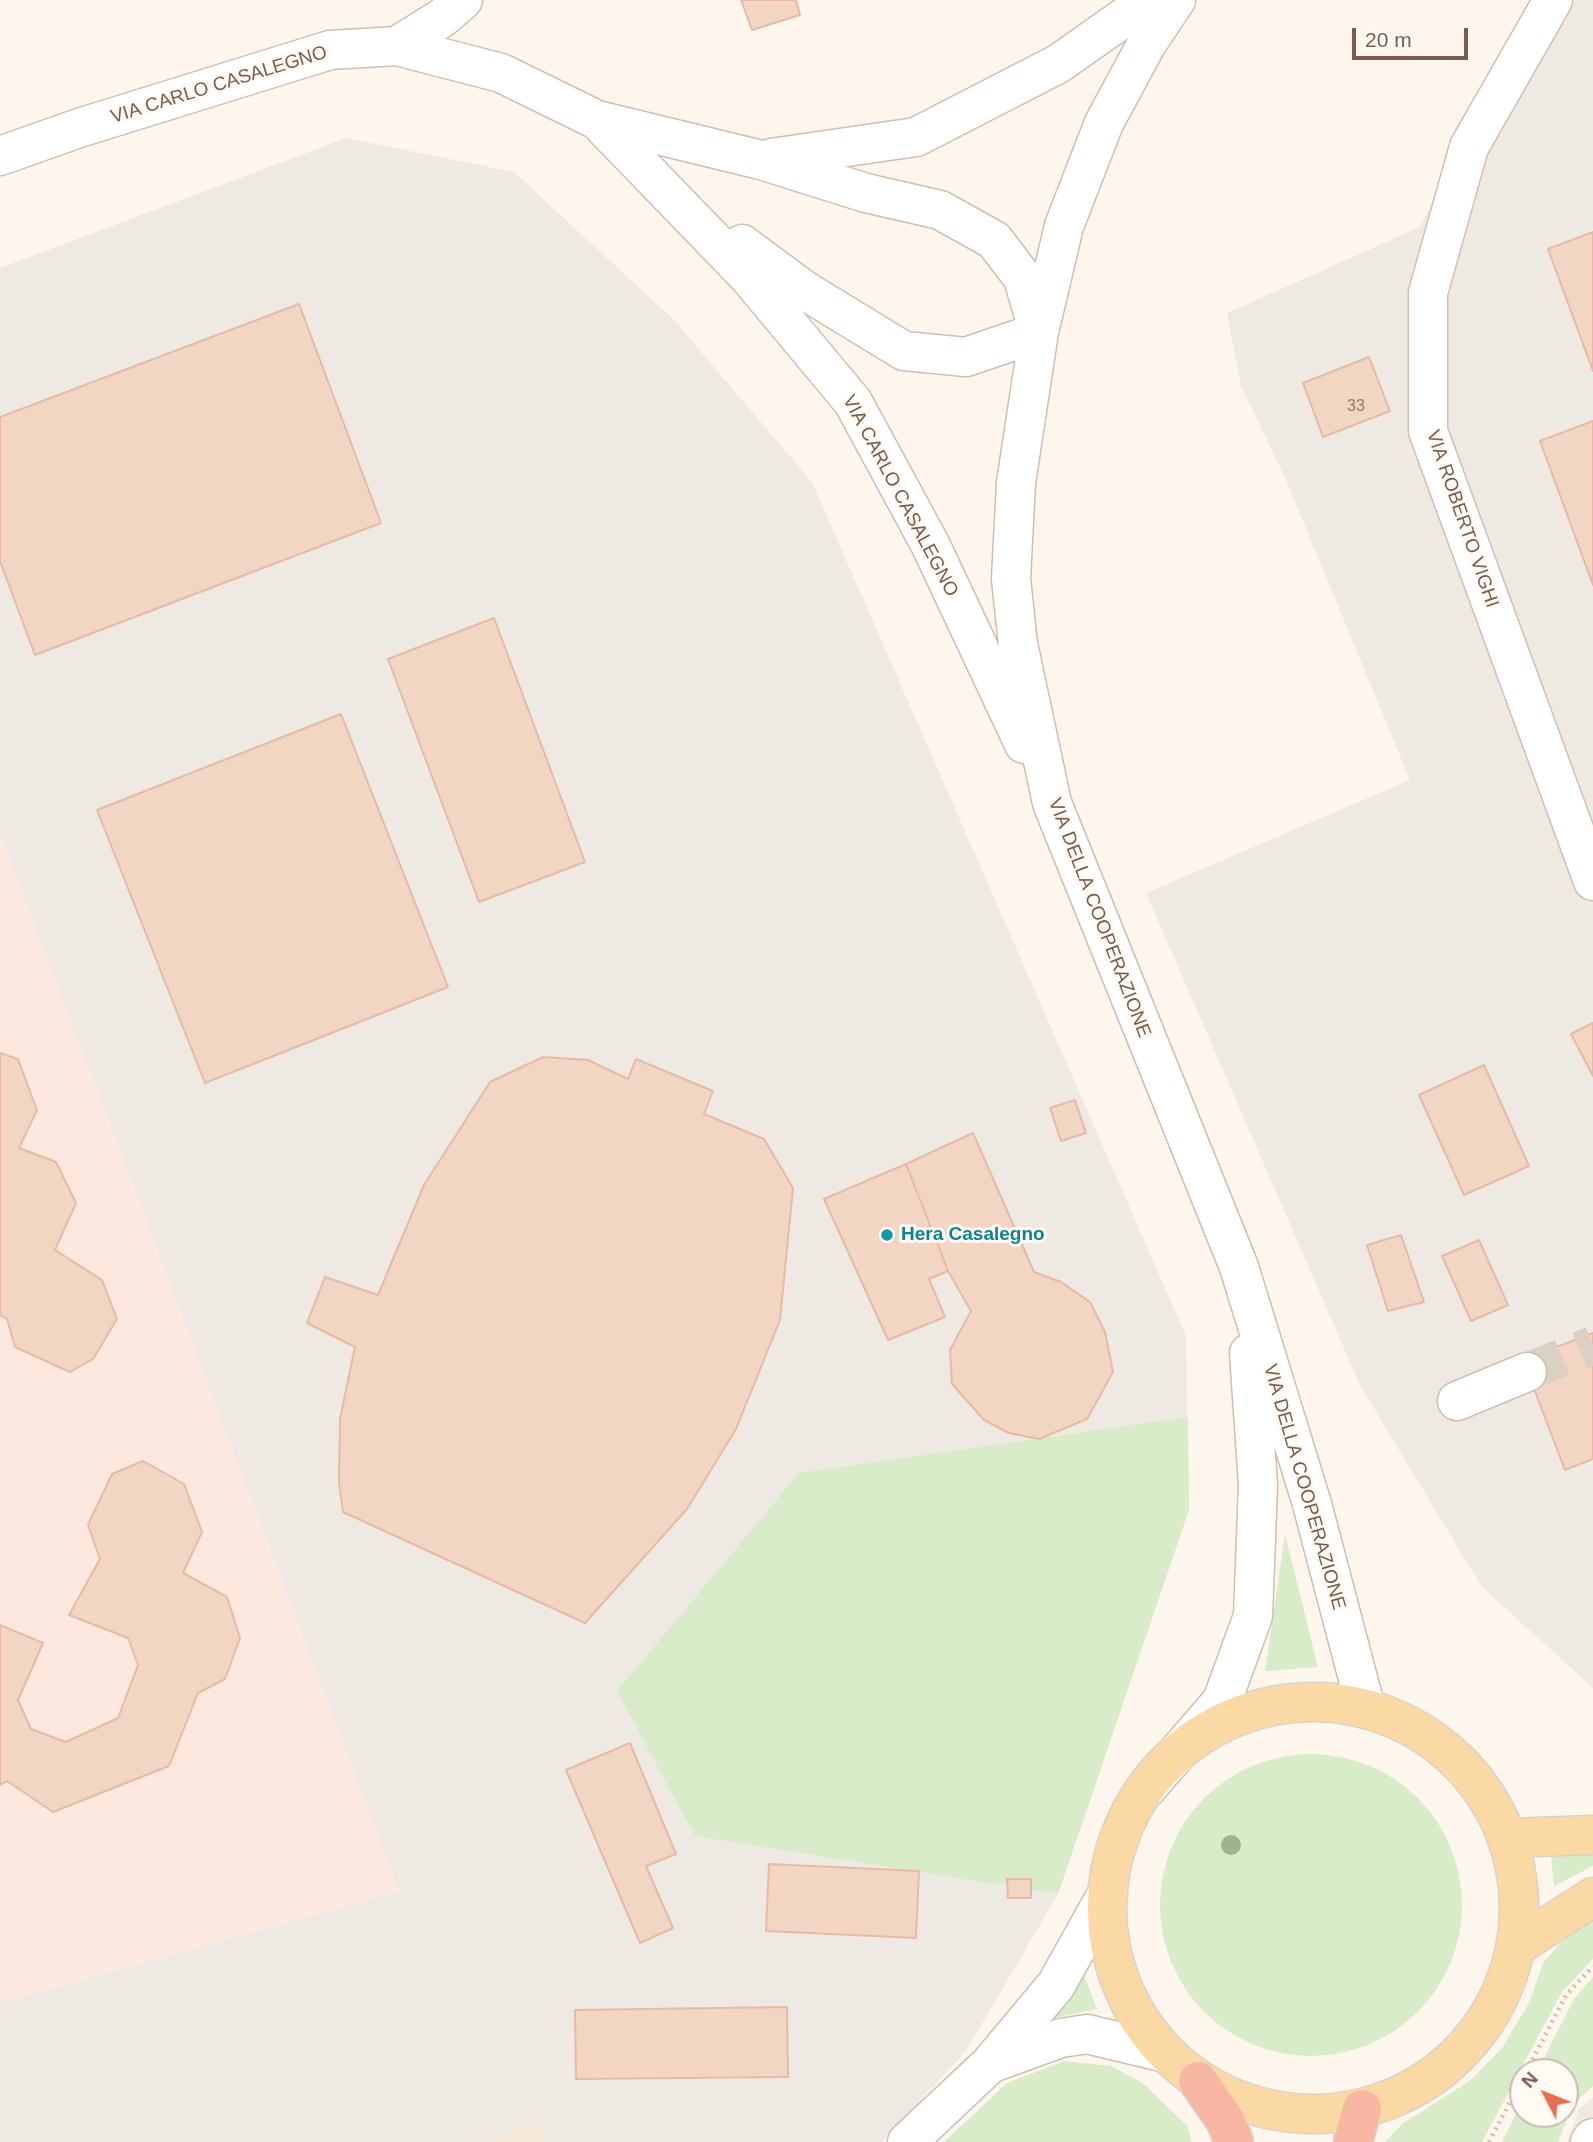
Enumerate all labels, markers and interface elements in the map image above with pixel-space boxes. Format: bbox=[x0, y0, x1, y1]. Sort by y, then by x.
scale bar bbox=[1355, 14, 1470, 58]
text: 20 m bbox=[1365, 28, 1412, 51]
street label: VIA CARLO CASALEGNO bbox=[108, 41, 330, 129]
street label: VIA CARLO CASALEGNO bbox=[837, 391, 963, 601]
house number: 33 bbox=[1347, 397, 1365, 417]
street label: VIA ROBERTO VIGHI bbox=[1421, 427, 1503, 611]
street label: VIA DELLA COOPERAZIONE bbox=[1043, 795, 1155, 1041]
place label: Hera Casalegno bbox=[901, 1224, 1045, 1246]
marker: Hera Casalegno bbox=[879, 1227, 895, 1243]
street label: VIA DELLA COOPERAZIONE bbox=[1258, 1362, 1350, 1612]
north arrow bbox=[1509, 2058, 1579, 2128]
text: N bbox=[1517, 2068, 1542, 2092]

